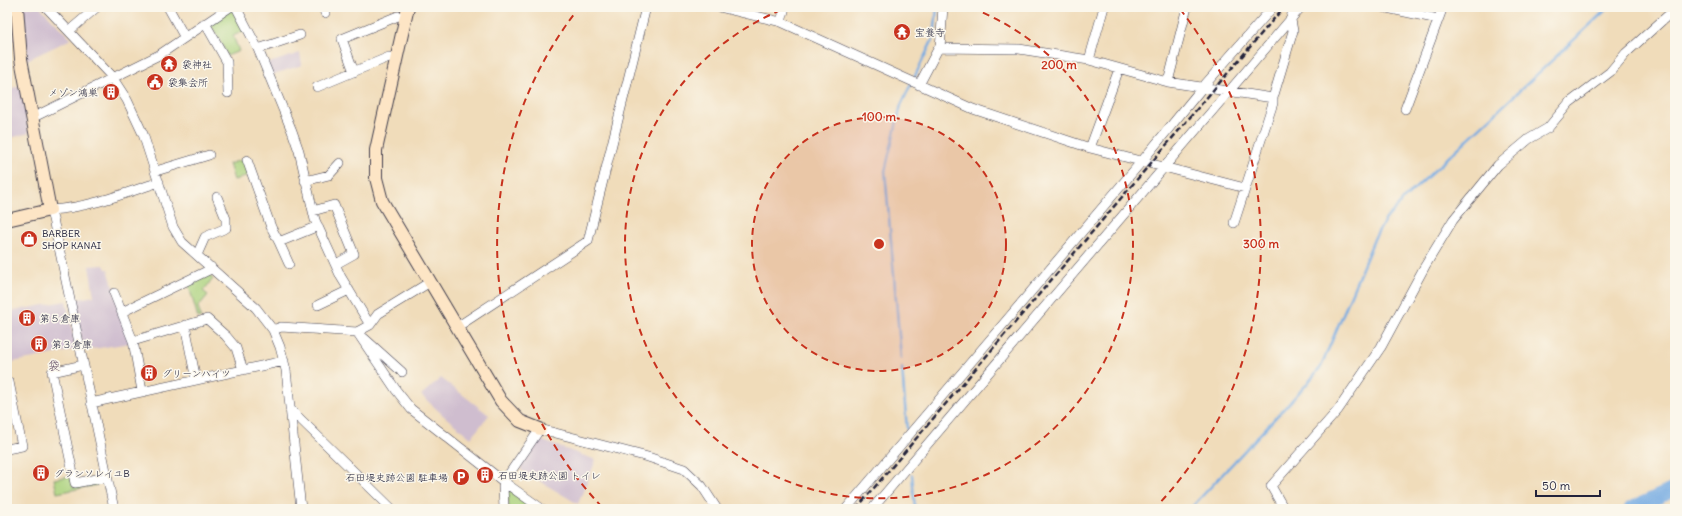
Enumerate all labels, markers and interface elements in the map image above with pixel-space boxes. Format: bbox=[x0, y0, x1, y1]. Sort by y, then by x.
temple icon: 宝養寺 bbox=[892, 22, 912, 42]
place label: 宝養寺 bbox=[915, 26, 945, 39]
temple icon: 袋神社 bbox=[159, 54, 179, 74]
text: 200 m bbox=[1041, 57, 1077, 72]
place label: 袋神社 bbox=[182, 58, 212, 71]
public building icon: 袋集会所 bbox=[145, 72, 165, 92]
place label: 袋集会所 bbox=[168, 76, 208, 89]
building icon: メゾン鴻巣 bbox=[101, 82, 121, 102]
place label: メゾン鴻巣 bbox=[48, 86, 98, 99]
text: 100 m bbox=[862, 109, 896, 124]
place label: BARBER SHOP KANAI bbox=[42, 227, 101, 252]
shop icon: BARBER SHOP KANAI bbox=[19, 229, 39, 249]
text: 300 m bbox=[1243, 236, 1279, 251]
centre of rings bbox=[872, 237, 886, 251]
building icon: 第５倉庫 bbox=[17, 308, 37, 328]
place label: 第５倉庫 bbox=[40, 312, 80, 325]
building icon: 第３倉庫 bbox=[29, 334, 49, 354]
place label: 第３倉庫 bbox=[52, 338, 92, 351]
district label: 袋 bbox=[48, 358, 60, 373]
building icon: グリーンハイツ bbox=[139, 363, 159, 383]
place label: グリーンハイツ bbox=[162, 367, 231, 380]
building icon: グランソレイユB bbox=[31, 463, 51, 483]
building icon: 石田堤史跡公園 トイレ bbox=[475, 465, 495, 485]
place label: グランソレイユB bbox=[54, 467, 130, 480]
parking icon: 石田堤史跡公園 駐車場 bbox=[451, 467, 471, 487]
place label: 石田堤史跡公園 トイレ bbox=[498, 469, 600, 482]
place label: 石田堤史跡公園 駐車場 bbox=[346, 471, 448, 484]
scale bar bbox=[1536, 472, 1600, 498]
text: 50 m bbox=[1542, 478, 1571, 493]

